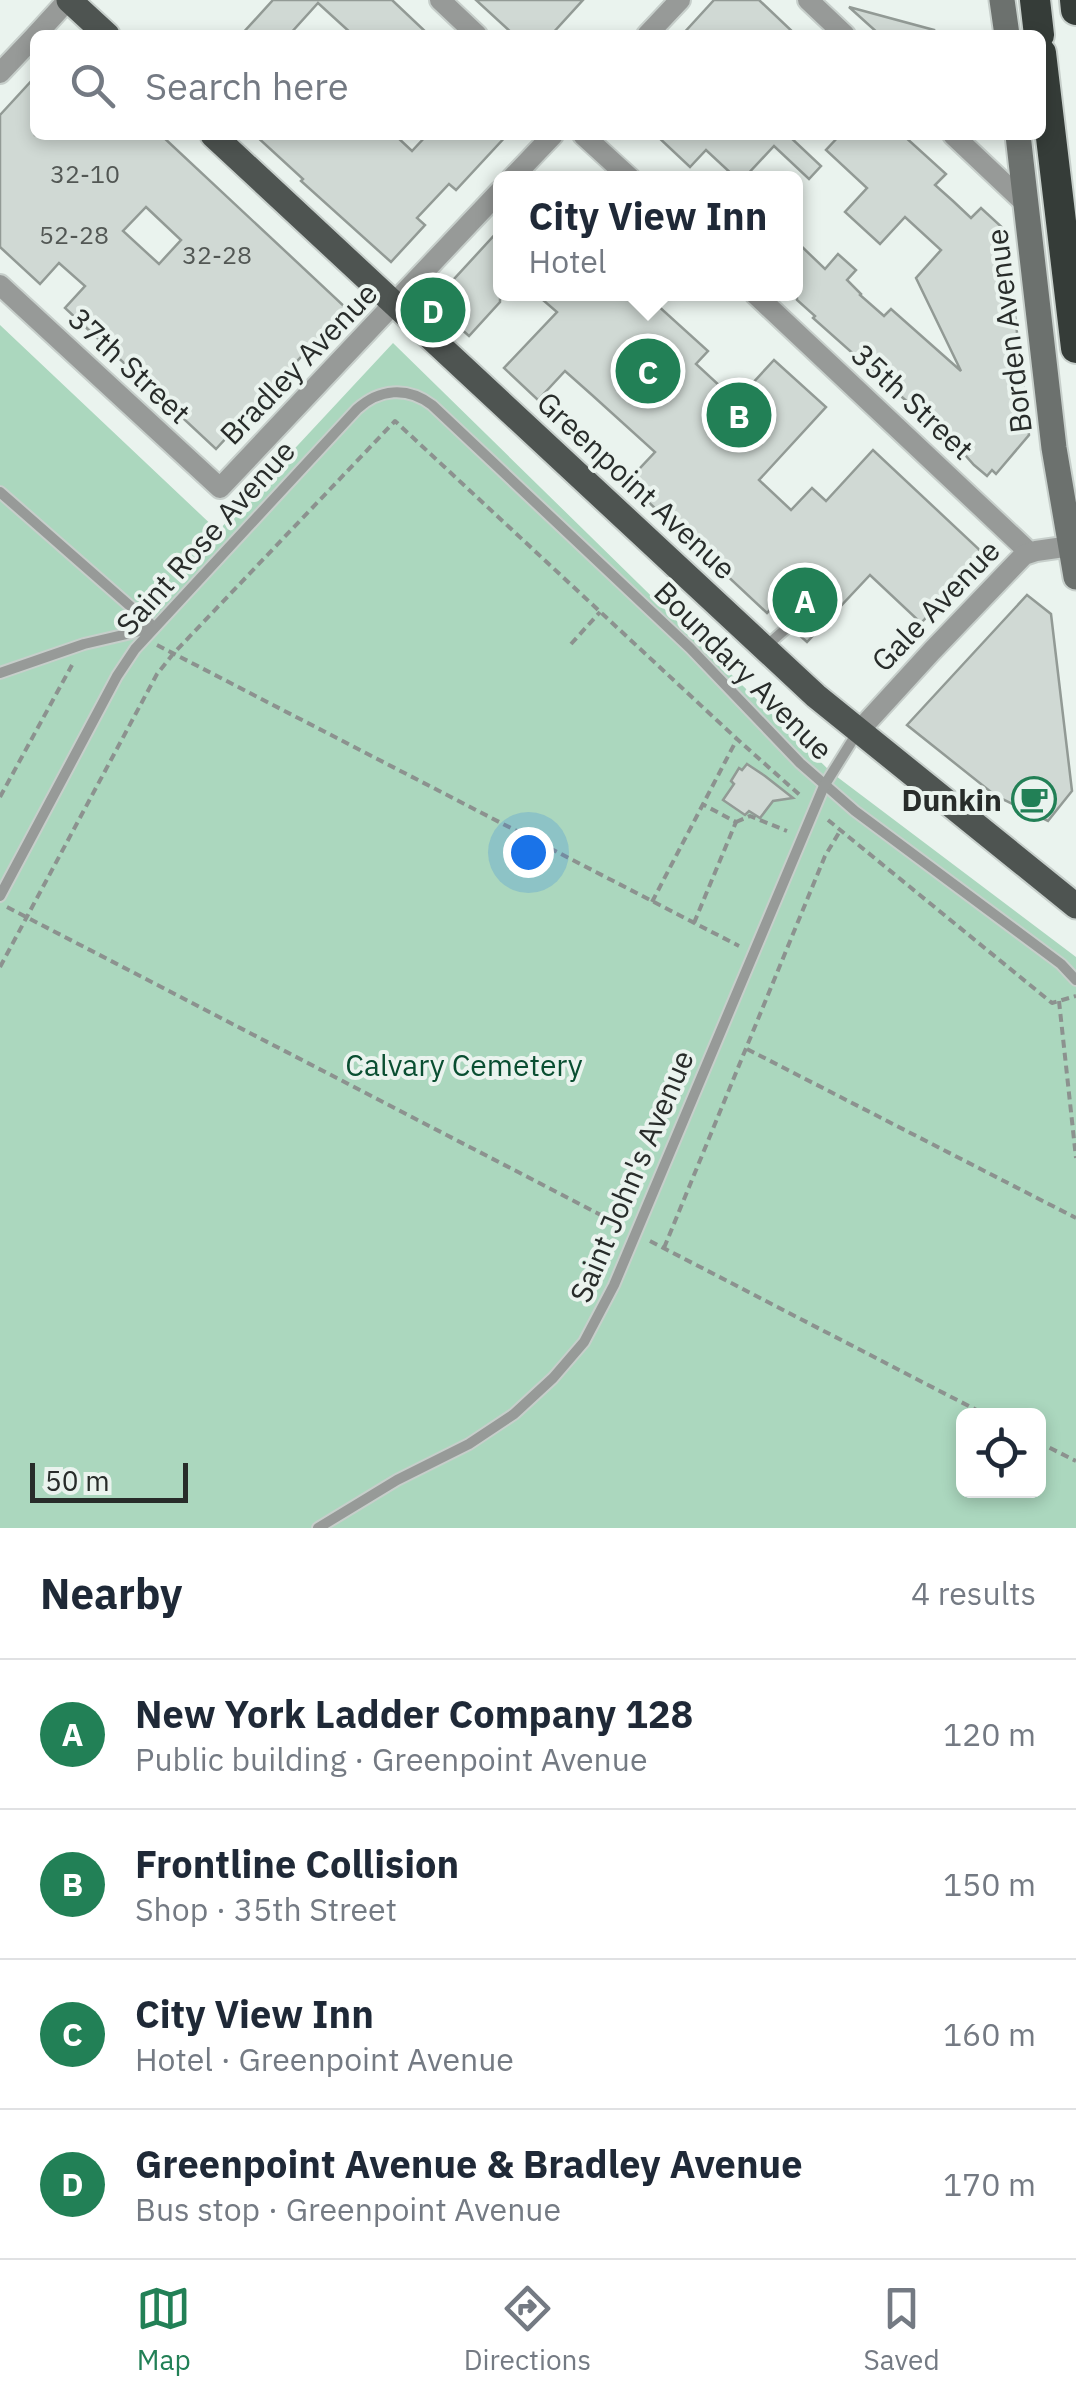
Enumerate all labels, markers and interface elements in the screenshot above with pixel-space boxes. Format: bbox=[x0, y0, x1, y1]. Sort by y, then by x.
search box bbox=[30, 30, 1046, 140]
icon: search bbox=[65, 58, 120, 113]
text: Search here bbox=[145, 61, 349, 110]
house number: 32-10 bbox=[50, 157, 120, 190]
popup bbox=[493, 171, 803, 301]
text: City View Inn bbox=[529, 191, 767, 240]
house number: 52-28 bbox=[39, 218, 109, 251]
street label: Borden Avenue bbox=[976, 227, 1040, 435]
house number: 32-28 bbox=[182, 238, 252, 271]
text: Hotel bbox=[529, 240, 607, 282]
pin: D bbox=[400, 272, 466, 348]
street label: Bradley Avenue bbox=[211, 274, 385, 452]
street label: 37th Street bbox=[61, 299, 199, 431]
pin: C bbox=[616, 334, 680, 408]
street label: 35th Street bbox=[844, 335, 982, 467]
pin: B bbox=[706, 378, 772, 452]
street label: Greenpoint Avenue bbox=[529, 383, 745, 587]
street label: Saint Rose Avenue bbox=[107, 431, 303, 643]
street label: Gale Avenue bbox=[862, 531, 1008, 679]
pin: A bbox=[772, 562, 838, 638]
street label: Boundary Avenue bbox=[647, 573, 841, 767]
cafe icon: Dunkin bbox=[1011, 776, 1057, 822]
place label: Dunkin bbox=[902, 780, 1002, 819]
your location bbox=[503, 827, 554, 878]
street label: Saint John's Avenue bbox=[560, 1044, 702, 1308]
park label: Calvary Cemetery bbox=[345, 1045, 583, 1084]
map controls bbox=[956, 1408, 1046, 1498]
button: locate bbox=[956, 1408, 1046, 1498]
scale bar bbox=[30, 1458, 188, 1502]
text: 50 m bbox=[45, 1462, 110, 1499]
text: Nearby bbox=[40, 1566, 182, 1621]
text: 4 results bbox=[911, 1572, 1036, 1614]
text: New York Ladder Company 128 bbox=[135, 1689, 693, 1738]
text: A bbox=[62, 1713, 83, 1755]
text: 120 m bbox=[943, 1713, 1036, 1755]
text: Public building · Greenpoint Avenue bbox=[135, 1738, 648, 1780]
text: Frontline Collision bbox=[135, 1839, 459, 1888]
text: B bbox=[62, 1863, 83, 1905]
text: 150 m bbox=[943, 1863, 1036, 1905]
text: Shop · 35th Street bbox=[135, 1888, 397, 1930]
text: City View Inn bbox=[135, 1989, 374, 2038]
text: C bbox=[62, 2013, 83, 2055]
text: 160 m bbox=[943, 2013, 1036, 2055]
text: Hotel · Greenpoint Avenue bbox=[135, 2038, 514, 2080]
text: Greenpoint Avenue & Bradley Avenue bbox=[135, 2139, 803, 2188]
text: D bbox=[61, 2163, 84, 2205]
text: 170 m bbox=[943, 2163, 1036, 2205]
text: Bus stop · Greenpoint Avenue bbox=[135, 2188, 561, 2230]
tab: Map bbox=[136, 2281, 191, 2378]
tab: Directions bbox=[464, 2281, 591, 2378]
tab: Saved bbox=[864, 2281, 940, 2378]

